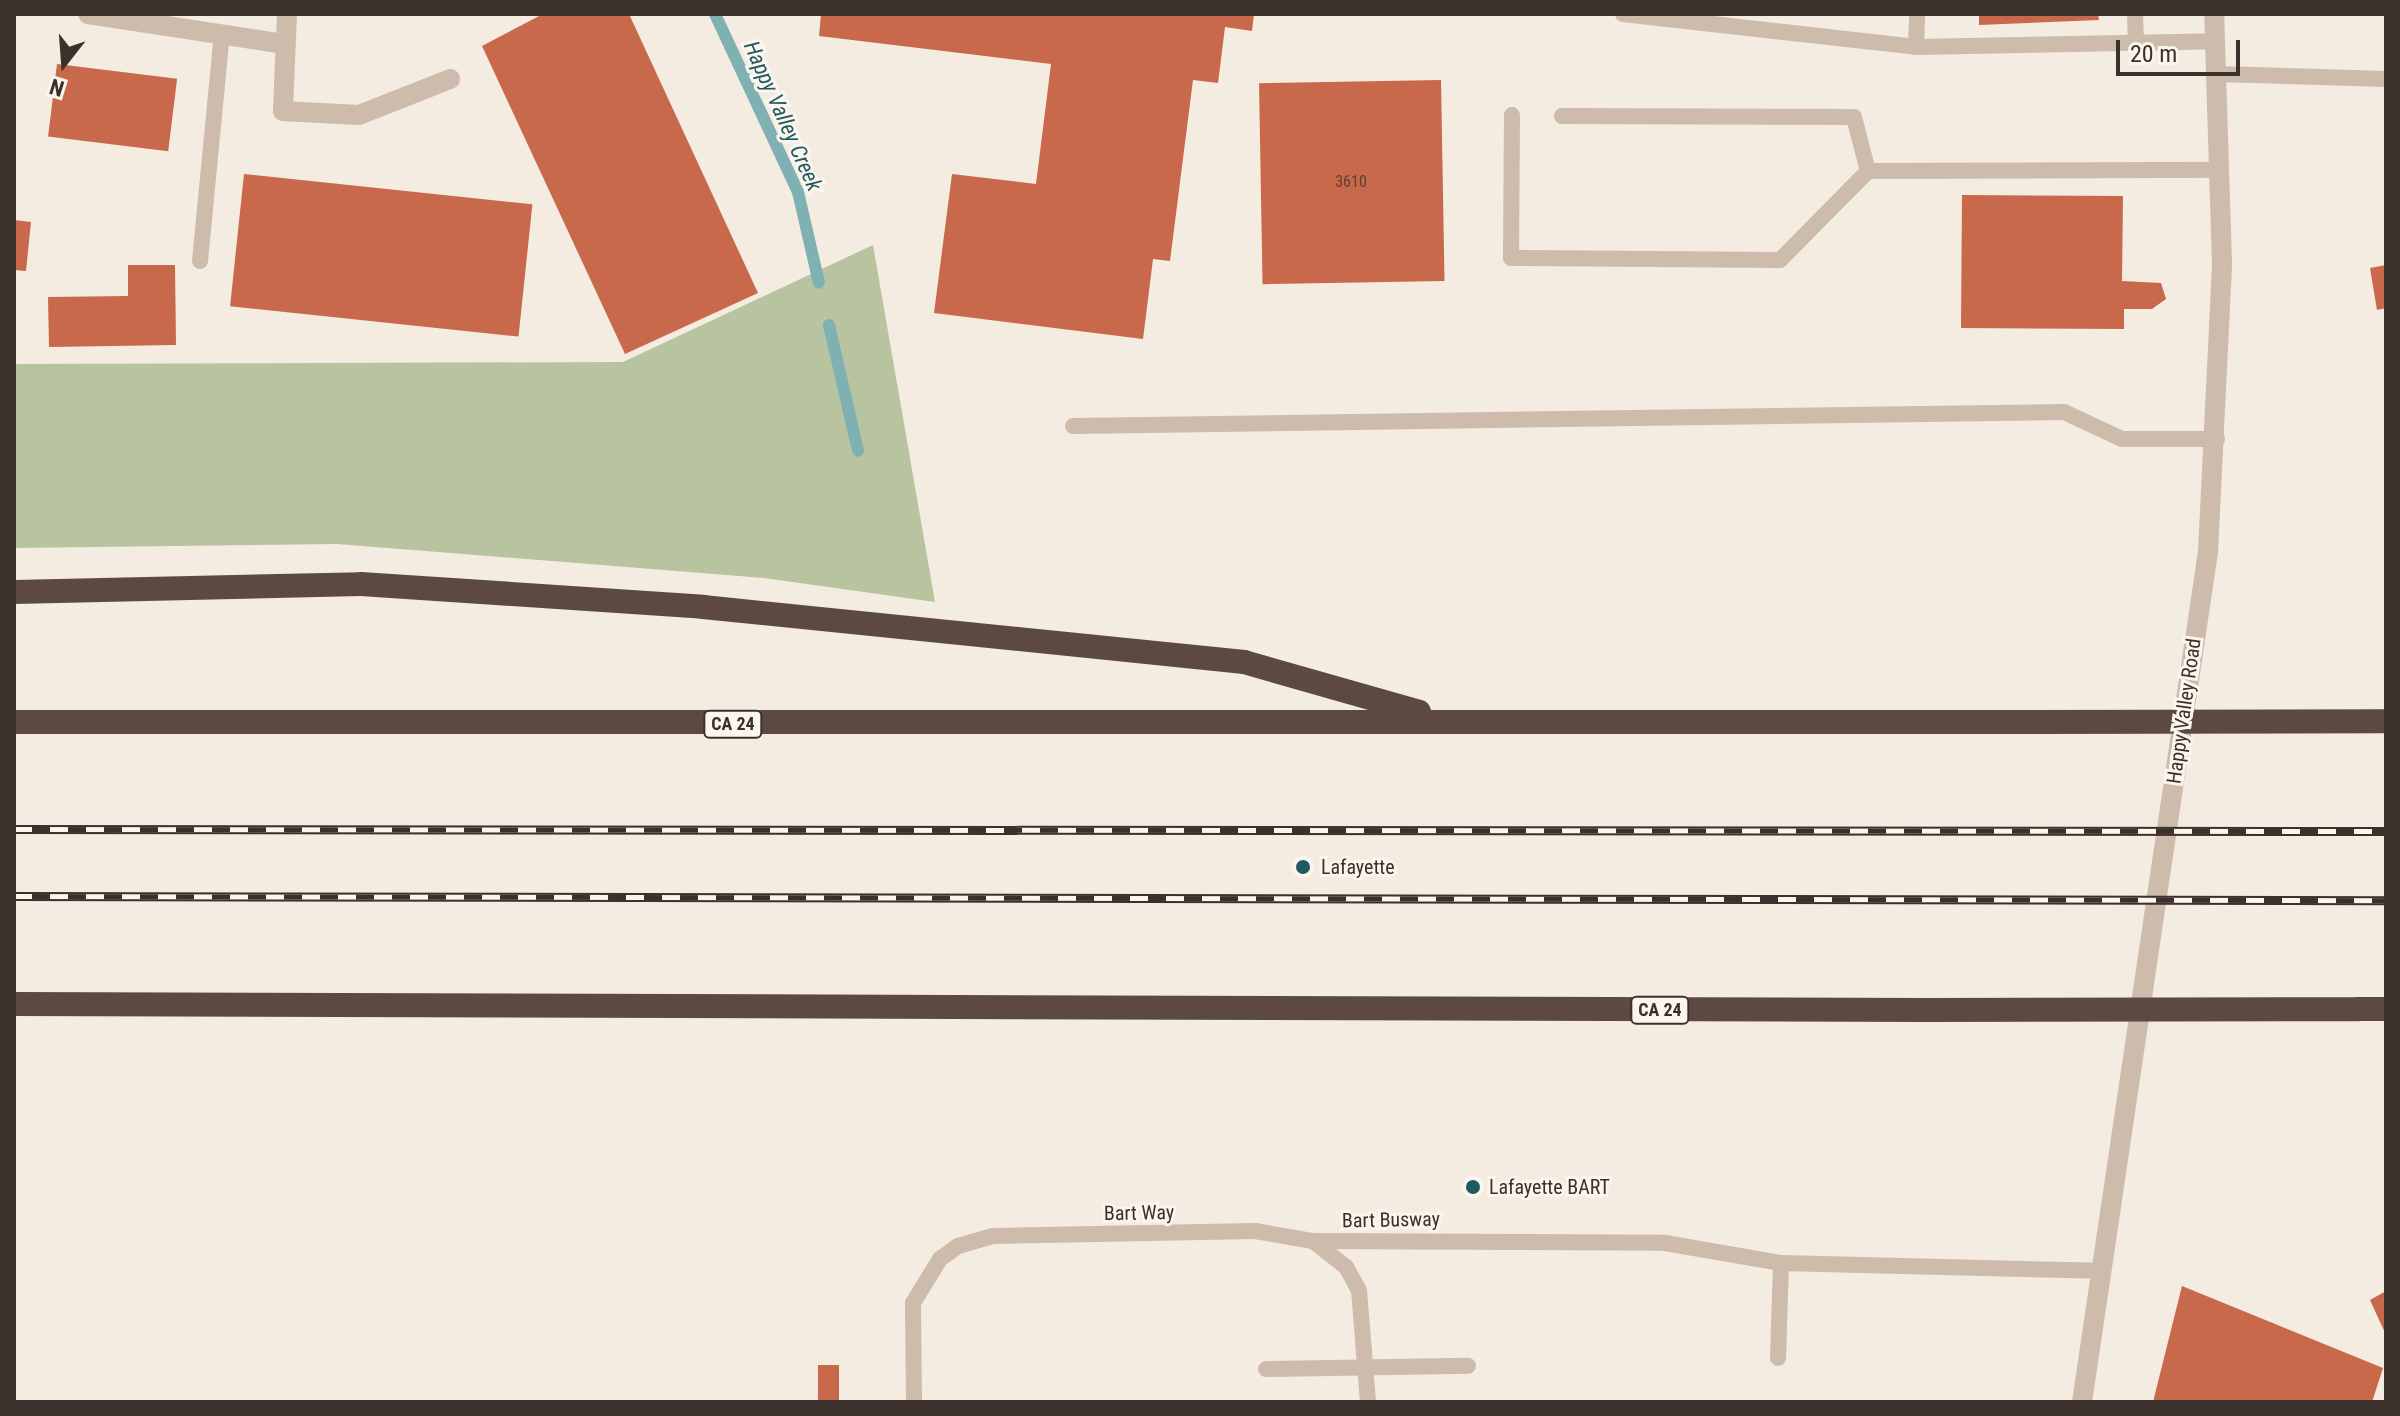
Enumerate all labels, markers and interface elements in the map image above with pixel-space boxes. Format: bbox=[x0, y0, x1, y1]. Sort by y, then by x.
north arrow bbox=[24, 24, 104, 104]
scale bar bbox=[2120, 24, 2244, 74]
water label: Happy Valley Creek bbox=[738, 37, 828, 195]
text: 20 m bbox=[2130, 40, 2177, 68]
text: N bbox=[47, 74, 67, 101]
house number: 3610 bbox=[1335, 172, 1367, 192]
street label: Happy Valley Road bbox=[2162, 637, 2206, 785]
road number: CA 24 bbox=[703, 710, 763, 738]
place label: Lafayette bbox=[1321, 855, 1395, 879]
marker: Lafayette bbox=[1292, 856, 1314, 878]
road number: CA 24 bbox=[1630, 996, 1690, 1024]
place label: Lafayette BART bbox=[1489, 1175, 1610, 1199]
marker: Lafayette BART bbox=[1464, 1178, 1482, 1196]
street label: Bart Way bbox=[1104, 1200, 1174, 1226]
street label: Bart Busway bbox=[1342, 1207, 1440, 1233]

